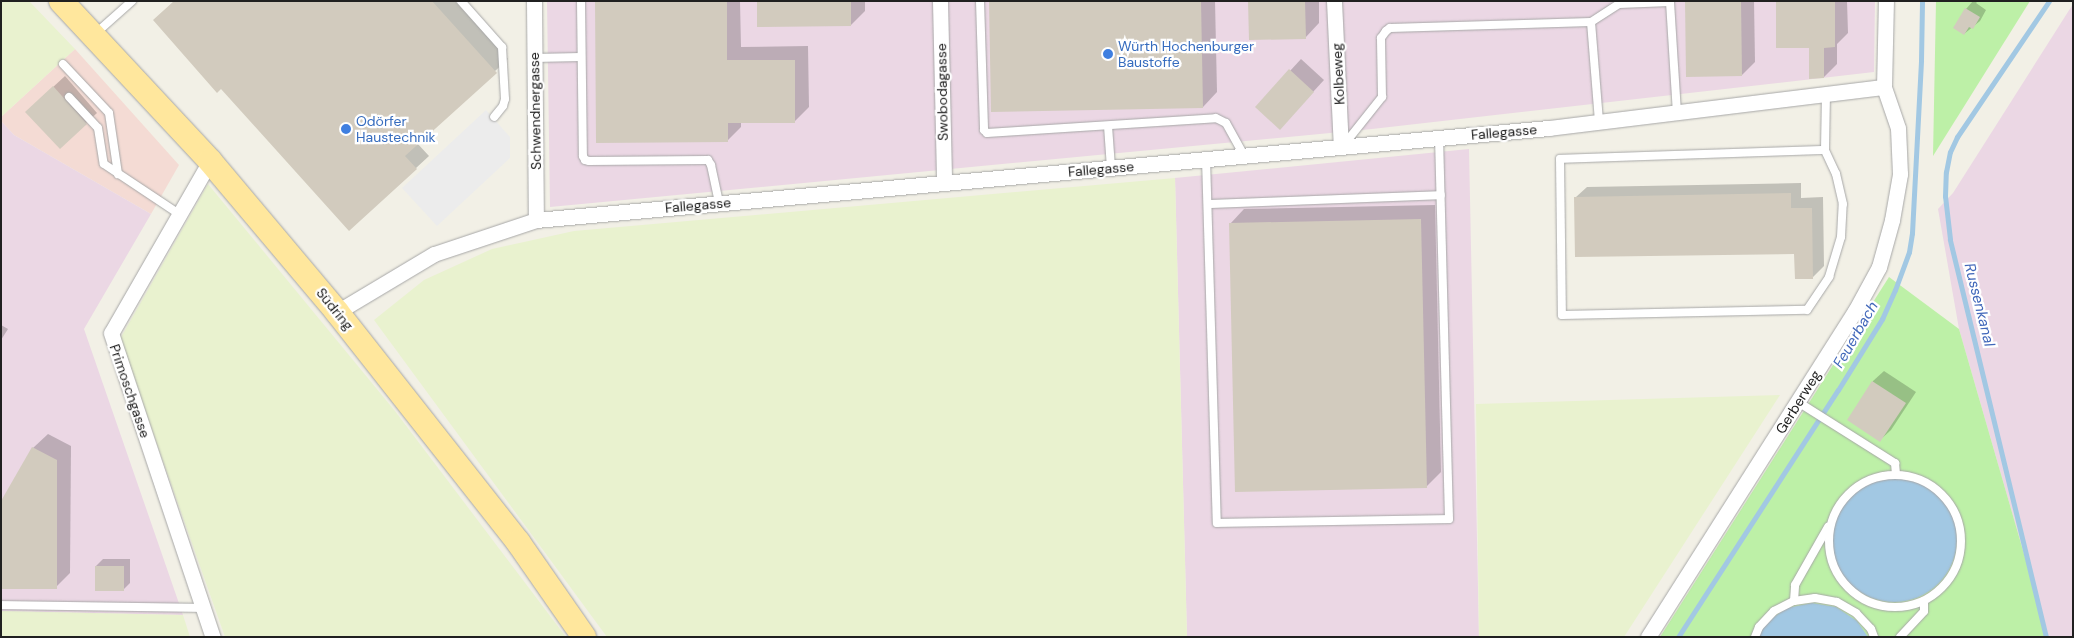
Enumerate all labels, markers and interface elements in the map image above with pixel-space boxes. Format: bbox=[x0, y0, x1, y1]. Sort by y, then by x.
place label: Würth Hochenburger Baustoffe bbox=[1118, 38, 1254, 70]
street label: Swobodagasse bbox=[933, 43, 951, 141]
street label: Kolbeweg bbox=[1328, 43, 1348, 105]
marker: Würth Hochenburger Baustoffe bbox=[1102, 48, 1114, 60]
street label: Schwendnergasse bbox=[526, 52, 544, 170]
place label: Odörfer Haustechnik bbox=[356, 113, 436, 146]
street label: Fallegasse bbox=[1470, 121, 1538, 143]
marker: Odörfer Haustechnik bbox=[340, 123, 352, 135]
street label: Fallegasse bbox=[1067, 158, 1135, 180]
street label: Fallegasse bbox=[664, 194, 732, 216]
water label: Russenkanal bbox=[1960, 261, 1998, 349]
street label: Südring bbox=[313, 285, 357, 333]
water label: Feuerbach bbox=[1830, 299, 1882, 371]
street label: Primoschgasse bbox=[106, 342, 154, 440]
street label: Gerberweg bbox=[1772, 367, 1824, 437]

